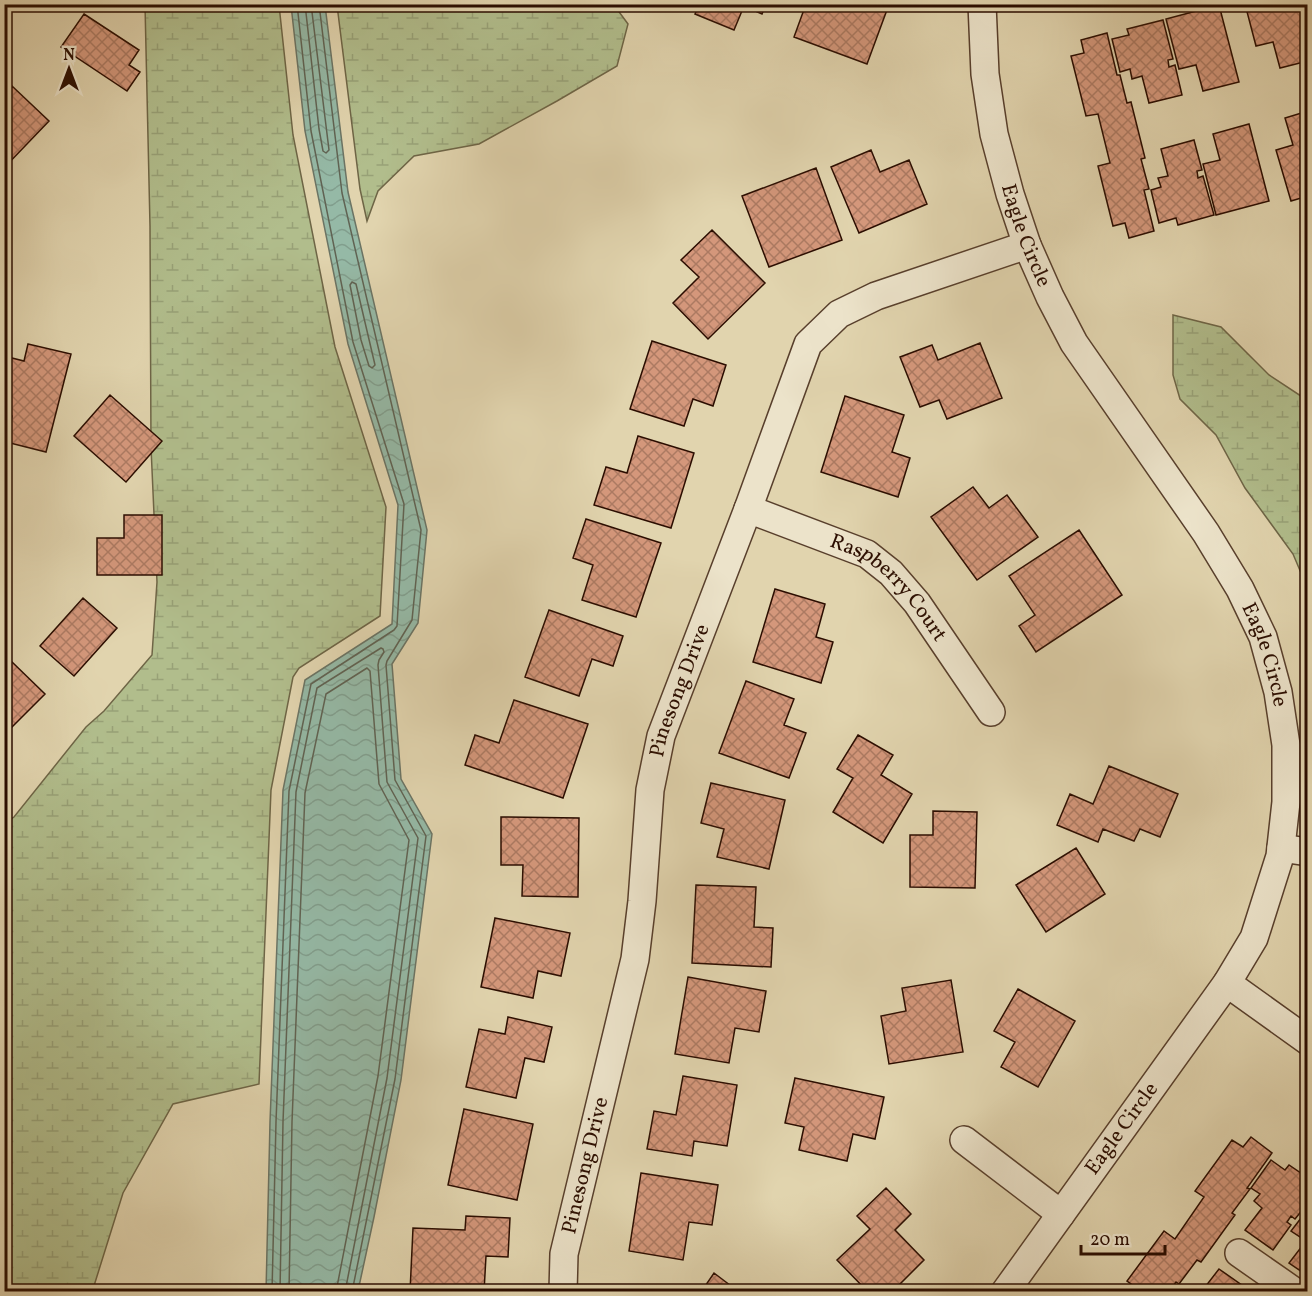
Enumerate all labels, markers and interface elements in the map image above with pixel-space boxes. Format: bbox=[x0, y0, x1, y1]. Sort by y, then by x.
north arrow bbox=[39, 39, 99, 99]
text: N bbox=[63, 45, 75, 67]
street label: Eagle Circle bbox=[993, 181, 1058, 292]
street label: Raspberry Court bbox=[826, 527, 954, 647]
street label: Eagle Circle bbox=[1234, 598, 1295, 709]
street label: Pinesong Drive bbox=[643, 620, 717, 760]
street label: Eagle Circle bbox=[1078, 1077, 1166, 1181]
street label: Pinesong Drive bbox=[555, 1094, 616, 1237]
scale bar bbox=[1081, 1218, 1165, 1256]
text: 20 m bbox=[1090, 1228, 1130, 1253]

